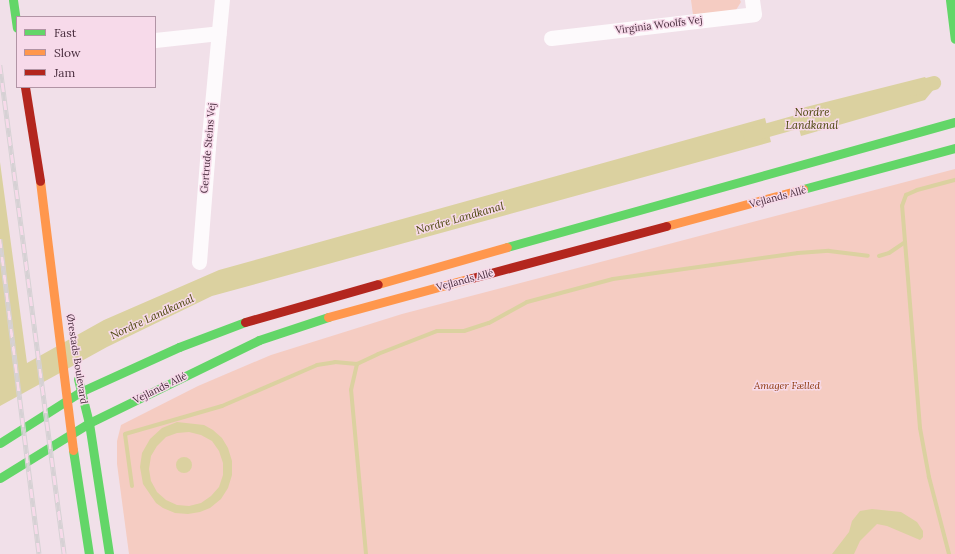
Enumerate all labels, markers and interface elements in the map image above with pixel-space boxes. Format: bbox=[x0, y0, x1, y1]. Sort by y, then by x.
street label: Virginia Woolfs Vej bbox=[615, 14, 703, 36]
legend bbox=[16, 16, 156, 88]
text: Fast bbox=[54, 25, 77, 40]
text: Slow bbox=[54, 45, 81, 60]
text: Jam bbox=[54, 65, 75, 80]
street label: Gertrude Steins Vej bbox=[198, 102, 218, 194]
water label: Nordre Landkanal bbox=[786, 106, 838, 132]
street label: Vejlands Allé bbox=[748, 184, 808, 210]
water label: Nordre Landkanal bbox=[415, 199, 505, 237]
street label: Vejlands Allé bbox=[435, 267, 495, 293]
water label: Nordre Landkanal bbox=[108, 292, 196, 342]
street label: Ørestads Boulevard bbox=[64, 313, 90, 405]
street label: Vejlands Allé bbox=[131, 370, 189, 406]
park label: Amager Fælled bbox=[754, 380, 820, 392]

